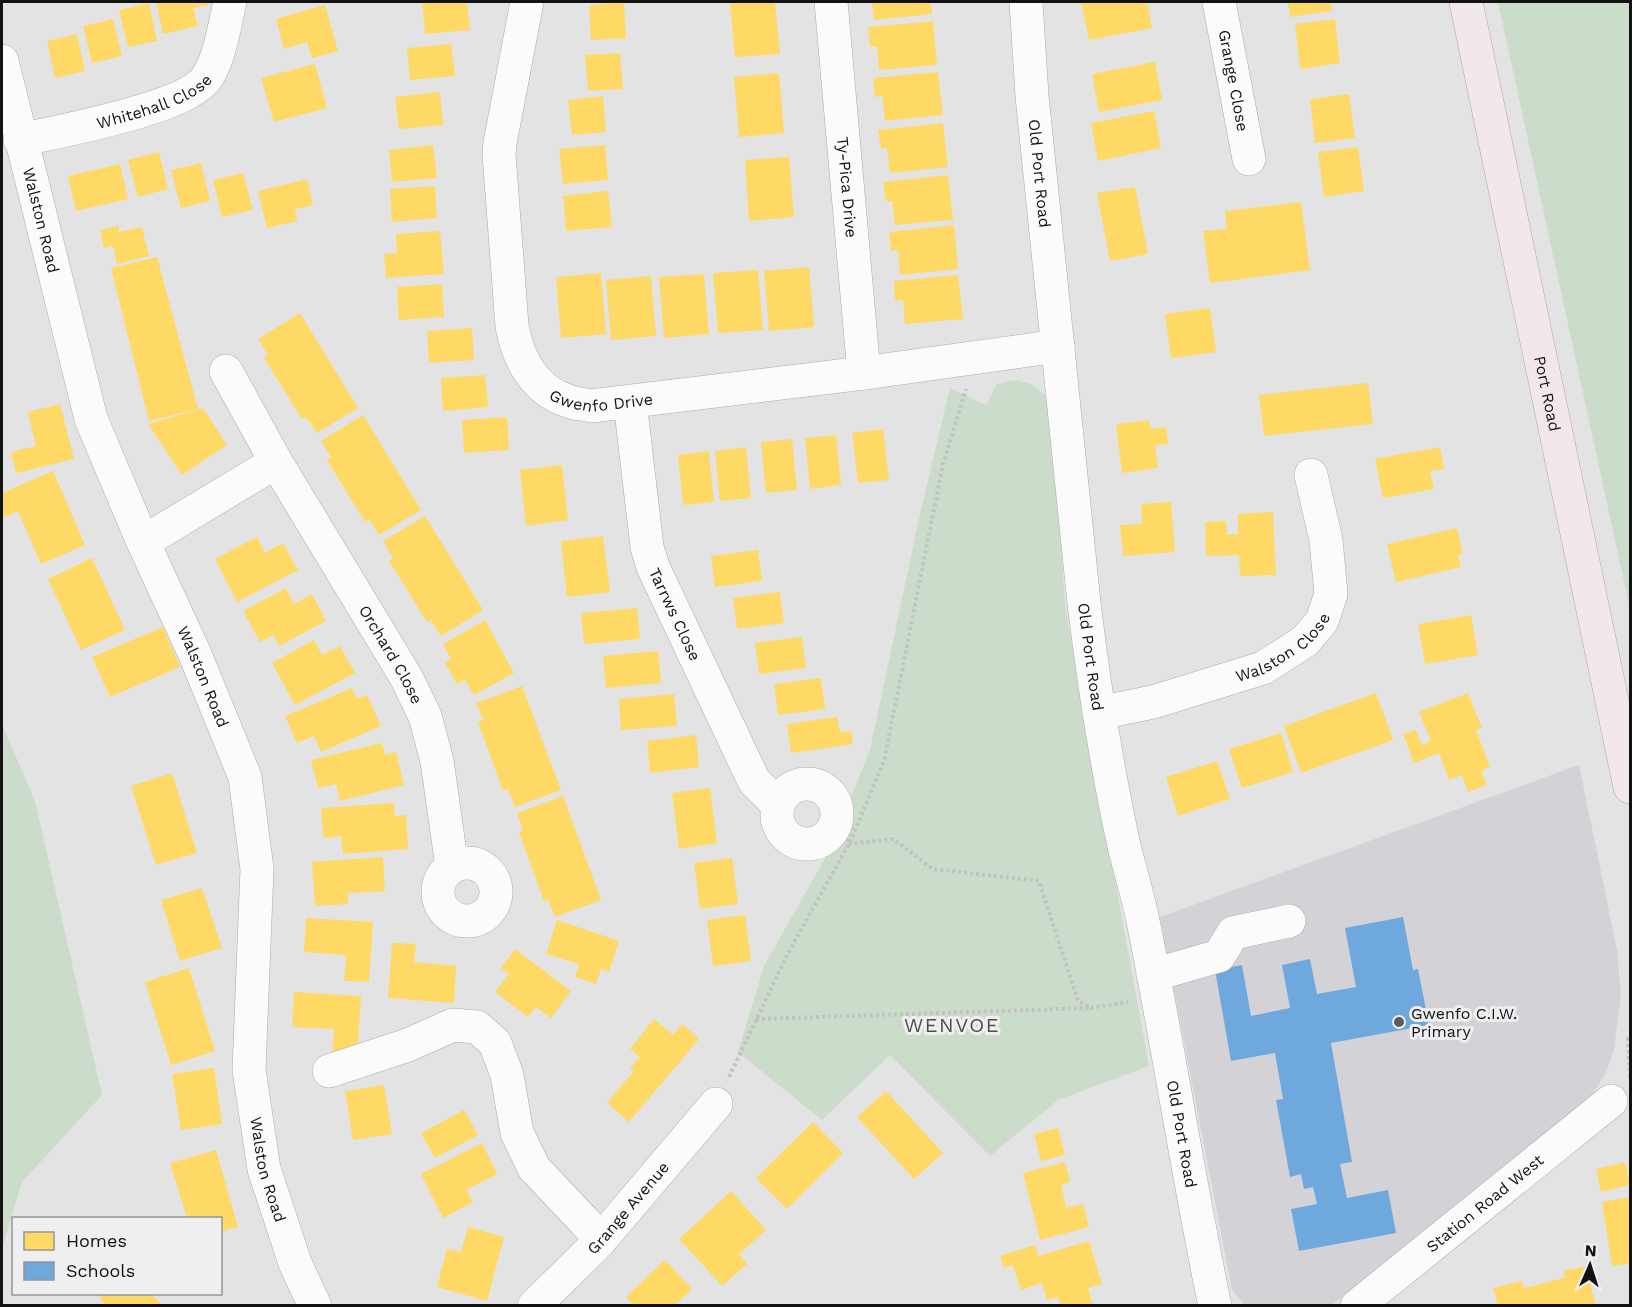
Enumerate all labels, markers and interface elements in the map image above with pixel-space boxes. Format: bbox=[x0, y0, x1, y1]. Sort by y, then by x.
street label: Grange Close bbox=[1215, 28, 1253, 133]
street label: Whitehall Close bbox=[95, 70, 216, 133]
street label: Old Port Road bbox=[1024, 118, 1054, 229]
street label: Ty-Pica Drive bbox=[833, 136, 861, 239]
street label: Walston Road bbox=[19, 166, 63, 275]
street label: Port Road bbox=[1530, 354, 1564, 433]
street label: Gwenfo Drive bbox=[546, 385, 654, 416]
street label: Tarrws Close bbox=[645, 565, 705, 664]
street label: Orchard Close bbox=[355, 602, 427, 707]
street label: Old Port Road bbox=[1074, 602, 1108, 712]
street label: Walston Close bbox=[1233, 611, 1334, 686]
street label: Walston Road bbox=[173, 623, 233, 730]
place label: Gwenfo C.I.W. Primary bbox=[1411, 1004, 1517, 1041]
district label: WENVOE bbox=[904, 1013, 1000, 1037]
marker: Gwenfo C.I.W. Primary bbox=[1392, 1015, 1406, 1029]
street label: Old Port Road bbox=[1163, 1079, 1201, 1189]
street label: Walston Road bbox=[246, 1116, 290, 1225]
street label: Station Road West bbox=[1423, 1150, 1548, 1256]
street label: Grange Avenue bbox=[583, 1158, 673, 1258]
legend bbox=[12, 1217, 222, 1295]
text: Homes bbox=[66, 1230, 127, 1251]
north arrow bbox=[1560, 1235, 1620, 1295]
text: N bbox=[1584, 1241, 1597, 1260]
text: Schools bbox=[66, 1260, 135, 1281]

